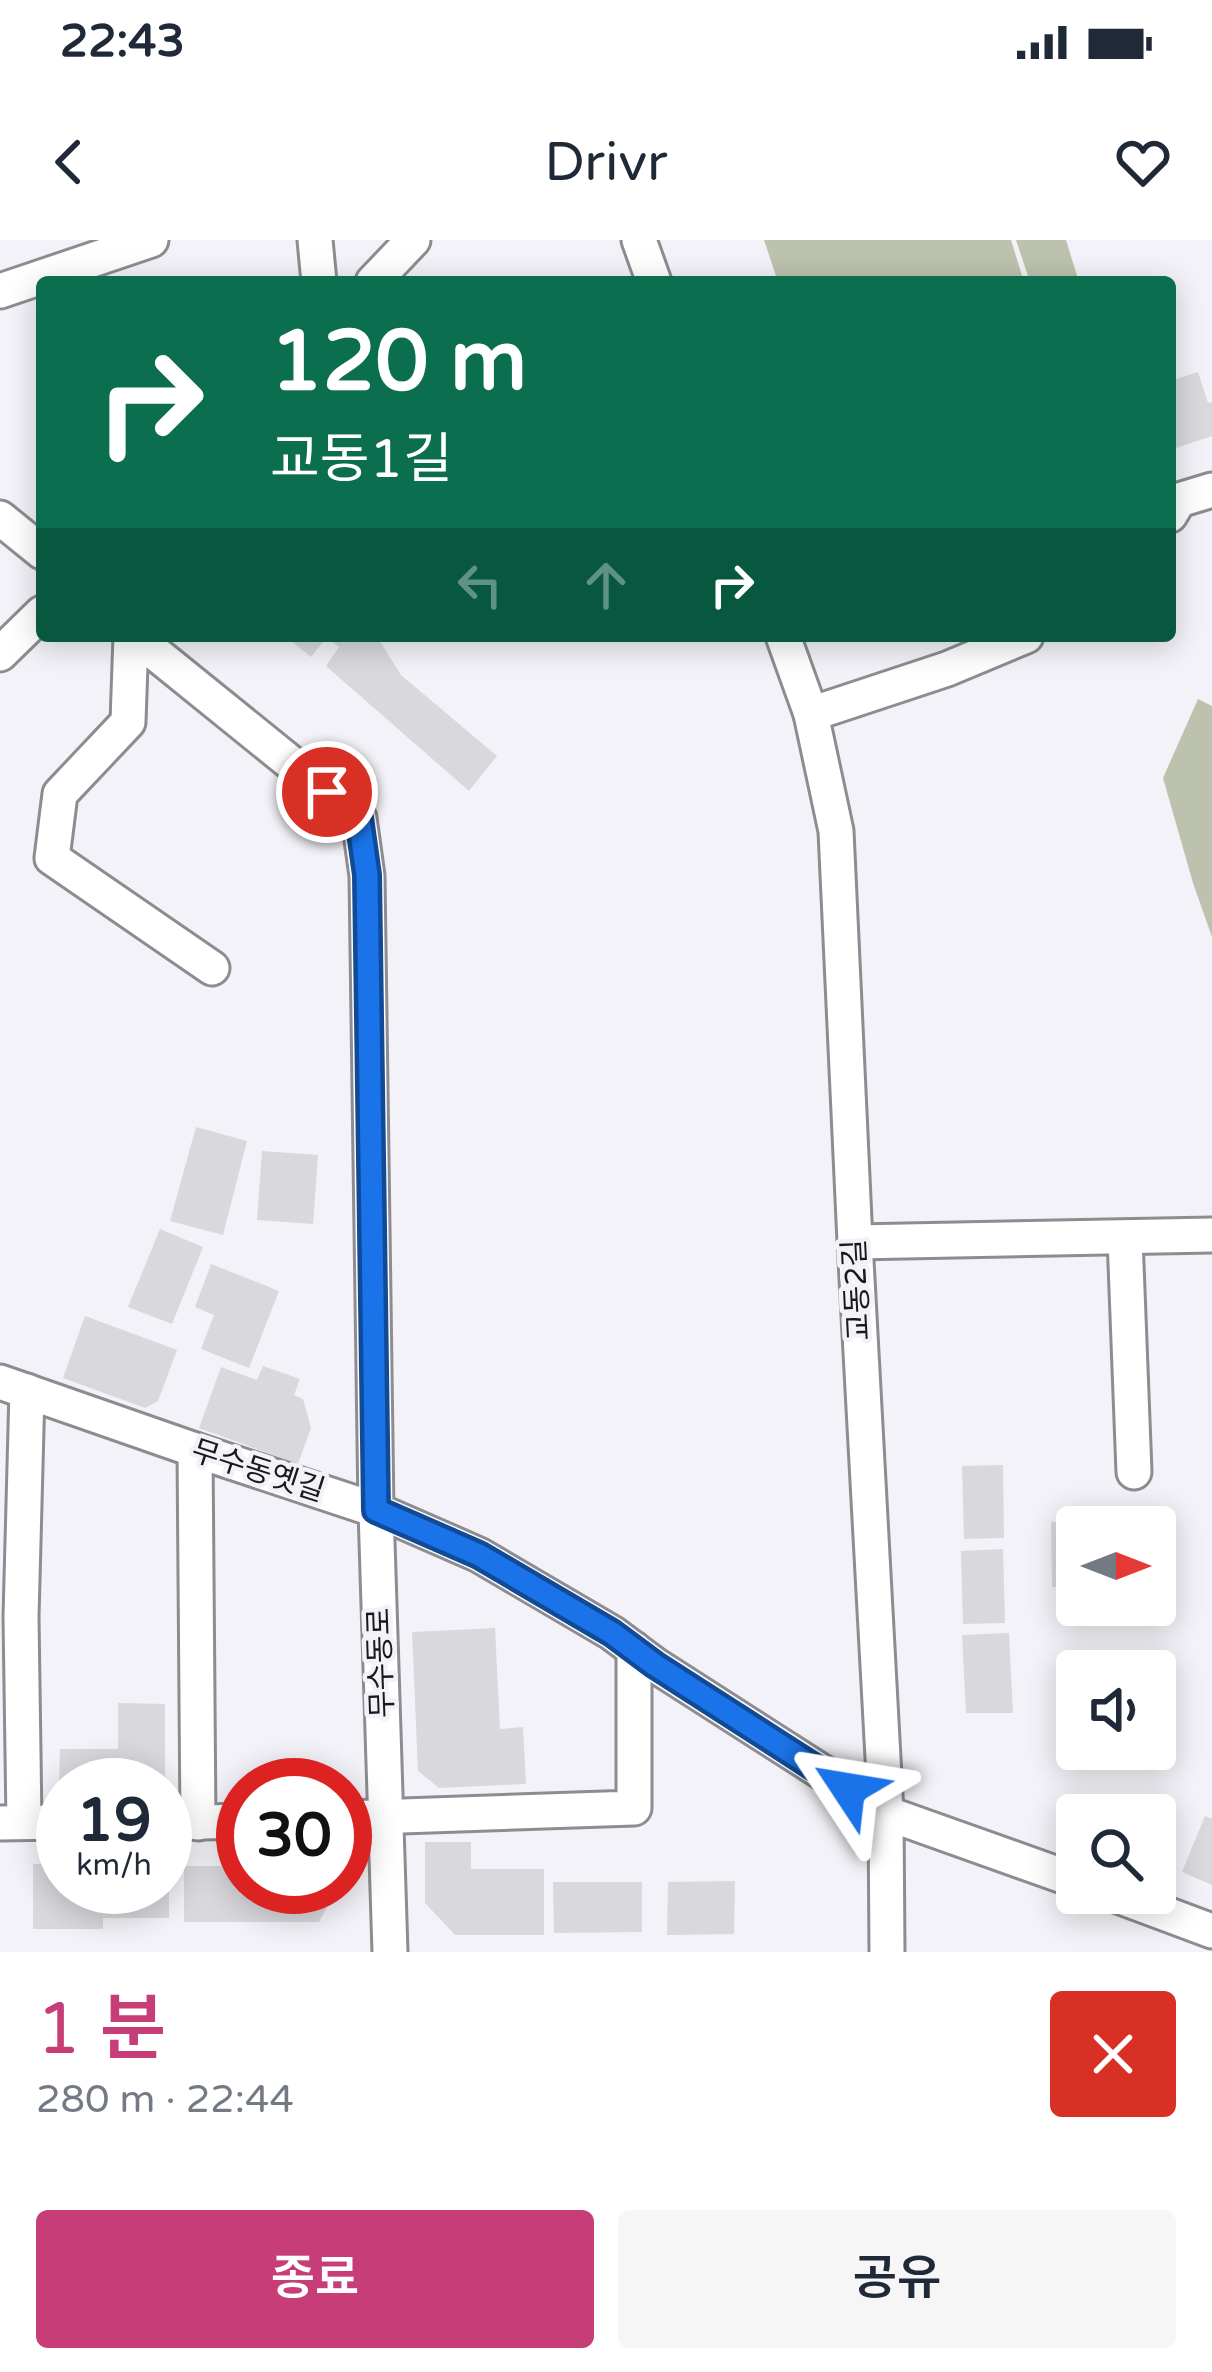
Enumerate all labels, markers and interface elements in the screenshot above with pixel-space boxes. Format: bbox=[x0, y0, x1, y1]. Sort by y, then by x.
text: 22:43 bbox=[60, 15, 185, 69]
icon: back bbox=[36, 129, 102, 195]
icon: heart bbox=[1110, 129, 1176, 195]
text: Drivr bbox=[544, 130, 668, 195]
text: 120 m bbox=[270, 312, 527, 413]
icon: right bbox=[72, 324, 228, 480]
text: 교동1길 bbox=[270, 427, 453, 492]
icon: left bbox=[447, 552, 513, 618]
icon: ahead bbox=[573, 552, 639, 618]
icon: right bbox=[699, 552, 765, 618]
pin bbox=[276, 741, 378, 843]
icon: arrive bbox=[294, 759, 360, 825]
street label: 교동2길 bbox=[836, 1238, 878, 1342]
street label: 무수동옛길 bbox=[187, 1432, 329, 1510]
north arrow bbox=[1056, 1506, 1176, 1626]
map controls bbox=[1056, 1506, 1176, 1914]
street label: 무수동로 bbox=[361, 1607, 401, 1719]
button: sound bbox=[1056, 1650, 1176, 1770]
position arrow bbox=[785, 1726, 911, 1852]
speed limit sign: 30 bbox=[216, 1758, 372, 1914]
text: 19 bbox=[76, 1785, 152, 1857]
button: search bbox=[1056, 1794, 1176, 1914]
text: km/h bbox=[76, 1847, 152, 1884]
text: 1 분 bbox=[36, 1987, 166, 2074]
button: close bbox=[1050, 1991, 1176, 2117]
text: 280 m · 22:44 bbox=[36, 2076, 294, 2123]
button: 종료 bbox=[36, 2210, 594, 2348]
button: 공유 bbox=[618, 2210, 1176, 2348]

